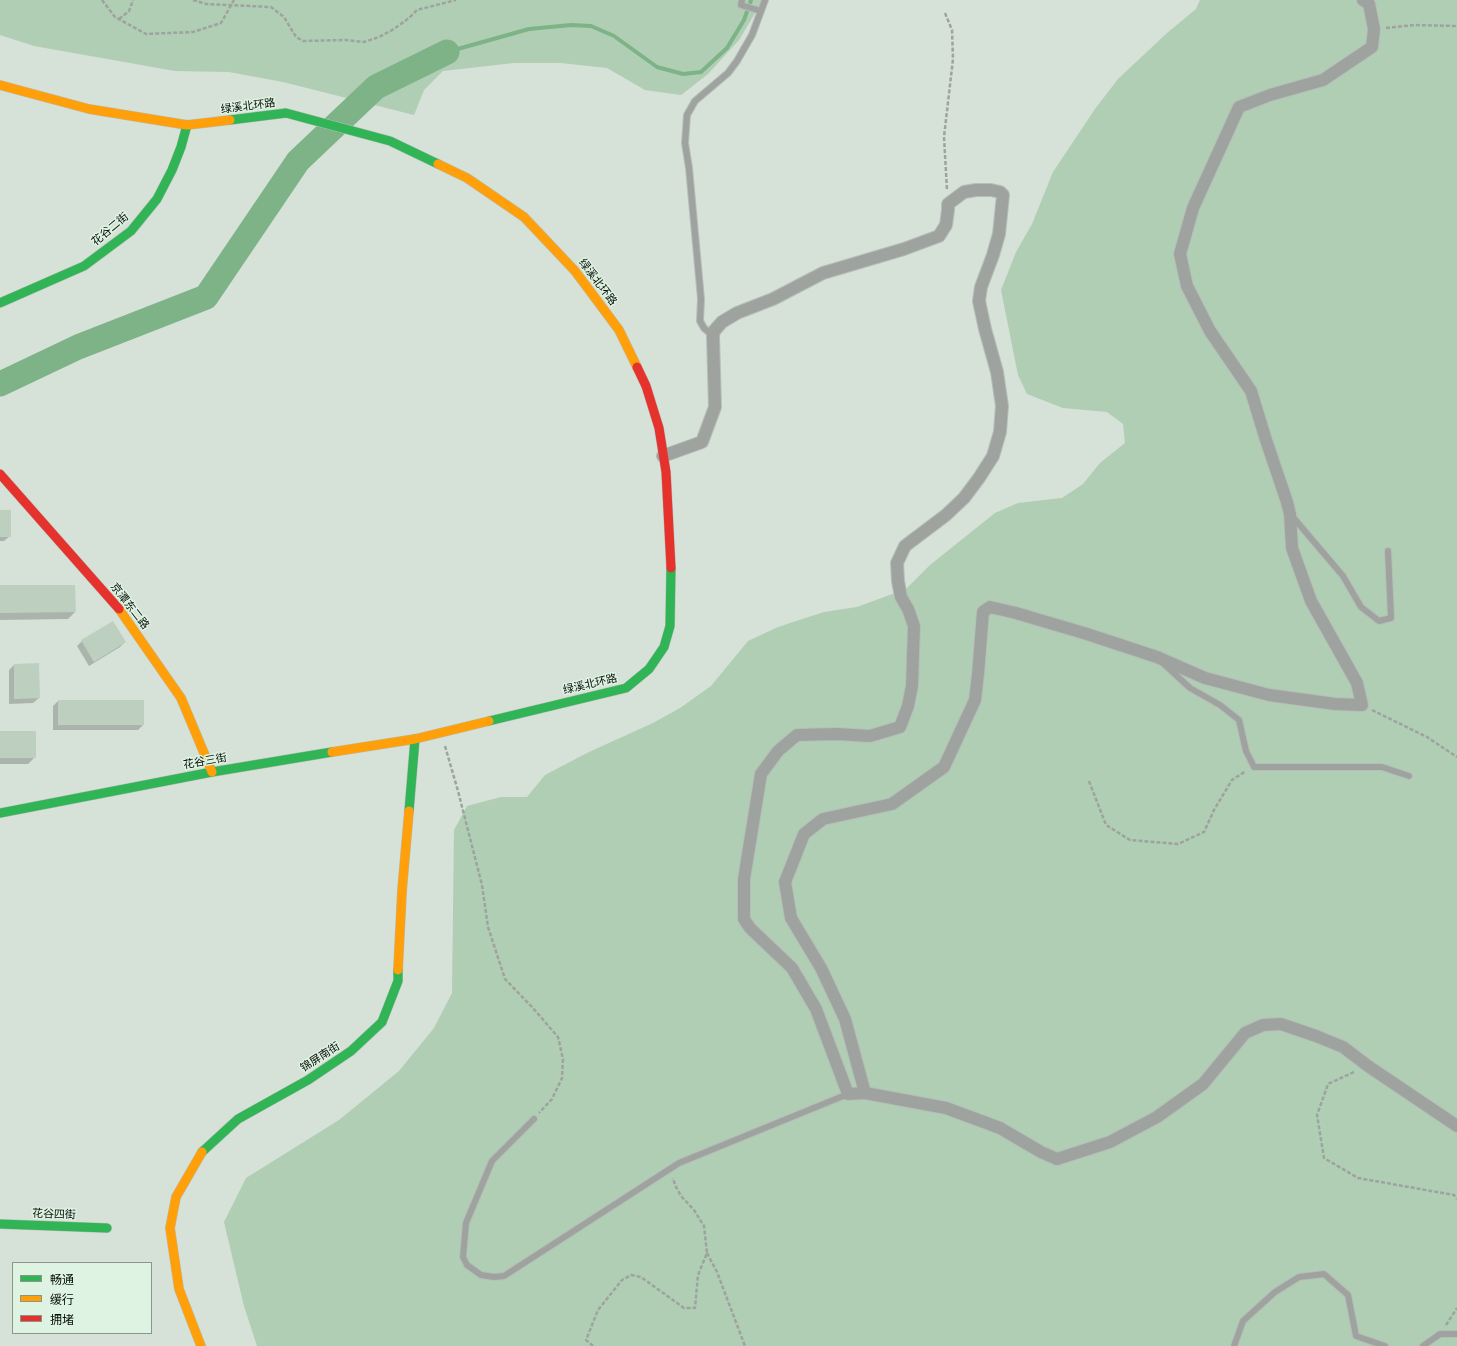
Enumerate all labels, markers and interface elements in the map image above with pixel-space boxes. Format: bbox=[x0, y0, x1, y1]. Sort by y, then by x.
street label: 绿溪北环路 bbox=[220, 96, 276, 116]
street label: 花谷二街 bbox=[89, 210, 131, 248]
street label: 绿溪北环路 bbox=[576, 256, 620, 308]
street label: 京潭东二路 bbox=[108, 580, 152, 632]
street label: 绿溪北环路 bbox=[562, 671, 618, 697]
street label: 花谷三街 bbox=[182, 751, 228, 771]
street label: 锦屏南街 bbox=[298, 1039, 342, 1075]
street label: 花谷四街 bbox=[32, 1207, 76, 1221]
legend bbox=[12, 1262, 152, 1334]
text: 畅通 bbox=[50, 1273, 74, 1286]
text: 缓行 bbox=[50, 1293, 74, 1306]
text: 拥堵 bbox=[50, 1313, 74, 1326]

